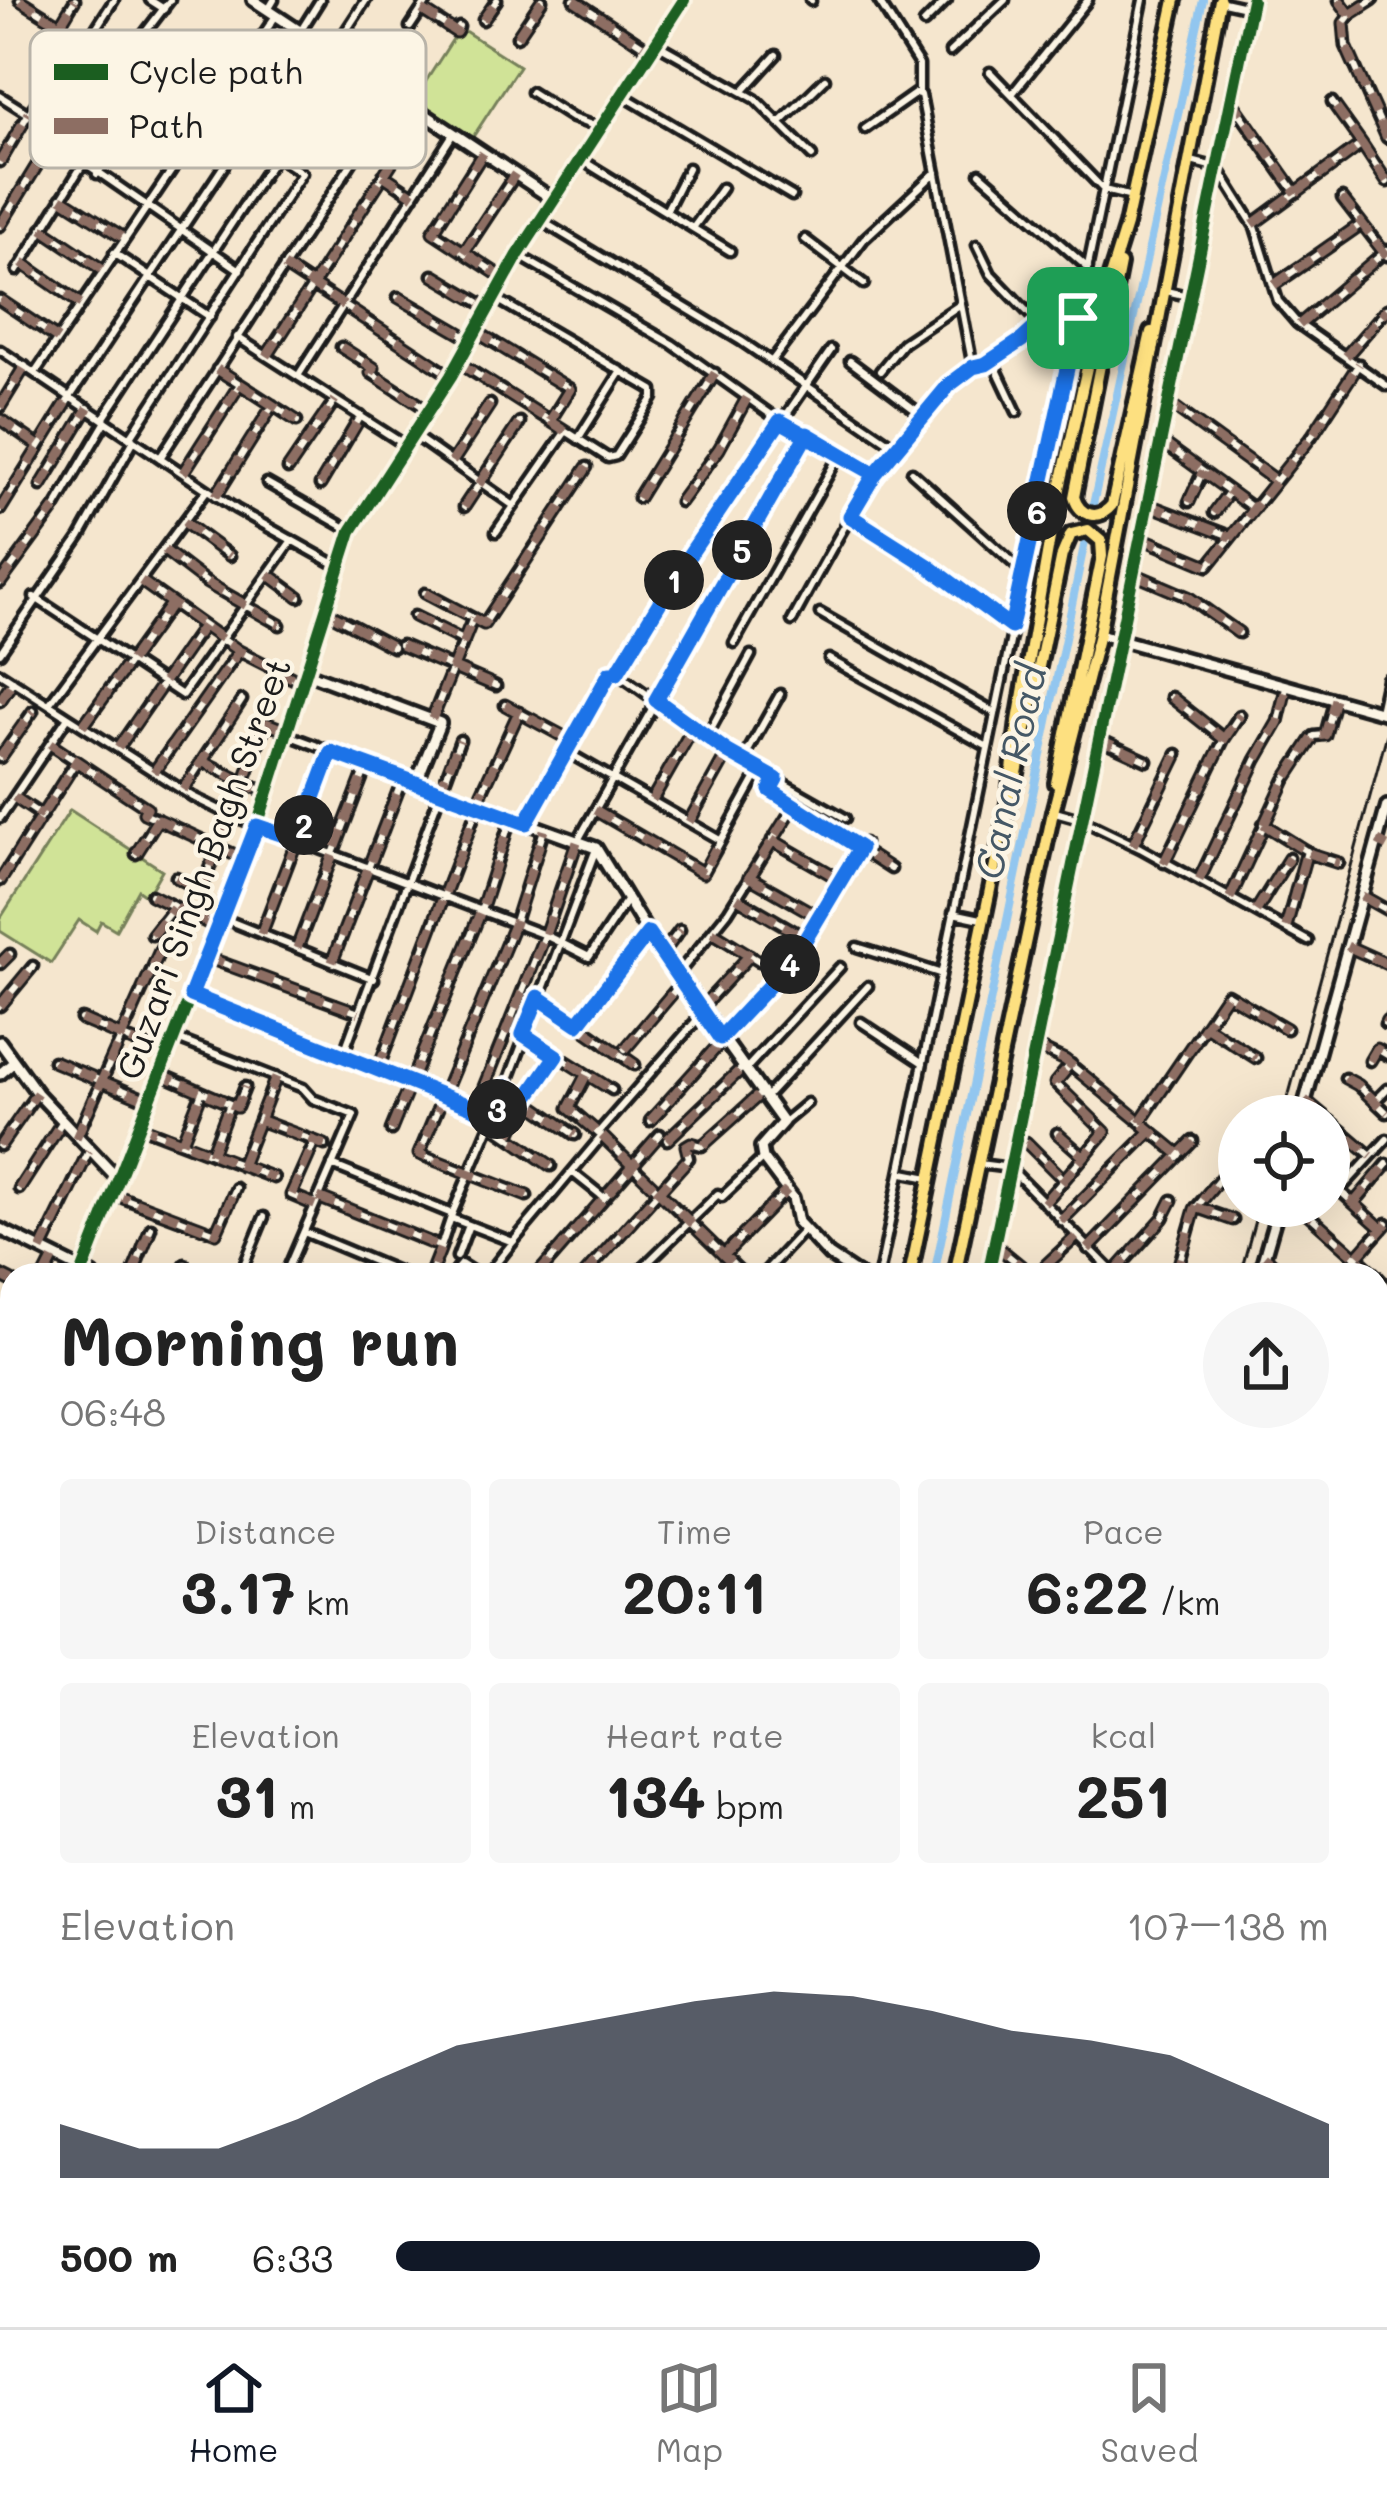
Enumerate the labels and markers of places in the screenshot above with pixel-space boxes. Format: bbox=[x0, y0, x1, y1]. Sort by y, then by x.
pin bbox=[1027, 267, 1129, 369]
pin: 6 bbox=[1007, 481, 1067, 541]
pin: 5 bbox=[712, 520, 772, 580]
pin: 1 bbox=[644, 550, 704, 610]
pin: 2 bbox=[274, 795, 334, 855]
pin: 4 bbox=[760, 934, 820, 994]
pin: 3 bbox=[467, 1079, 527, 1139]

